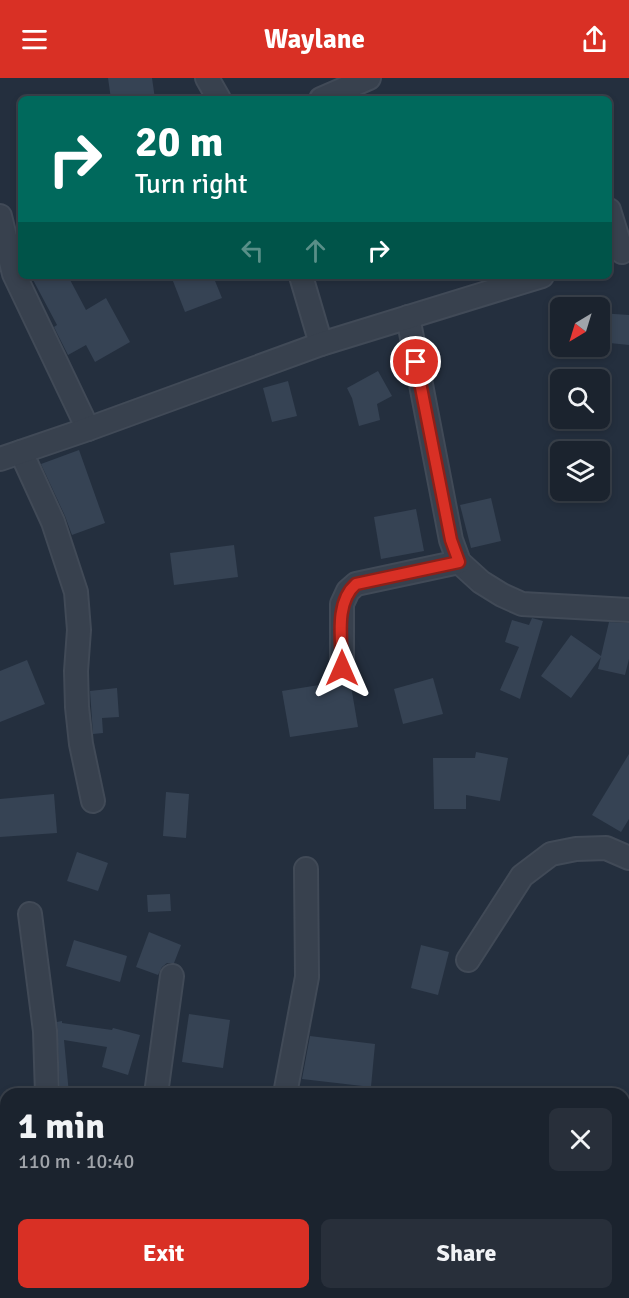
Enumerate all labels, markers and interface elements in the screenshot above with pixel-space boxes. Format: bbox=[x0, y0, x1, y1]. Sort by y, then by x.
icon: menu bbox=[18, 23, 51, 56]
text: Waylane bbox=[264, 23, 365, 56]
icon: share bbox=[578, 23, 611, 56]
text: 20 m bbox=[135, 117, 224, 168]
icon: right bbox=[36, 120, 114, 198]
text: Turn right bbox=[135, 168, 248, 201]
icon: left bbox=[236, 234, 269, 267]
icon: ahead bbox=[299, 234, 332, 267]
icon: right bbox=[362, 234, 395, 267]
north arrow bbox=[550, 297, 610, 357]
map controls bbox=[550, 297, 610, 501]
pin bbox=[390, 336, 441, 387]
icon: arrive bbox=[399, 345, 432, 378]
button: search bbox=[550, 369, 610, 429]
button: layers bbox=[550, 441, 610, 501]
position arrow bbox=[310, 636, 374, 700]
text: 1 min bbox=[18, 1104, 105, 1149]
button: close bbox=[549, 1108, 612, 1171]
text: 110 m · 10:40 bbox=[18, 1149, 134, 1174]
button: Exit bbox=[18, 1219, 309, 1288]
button: Share bbox=[321, 1219, 612, 1288]

